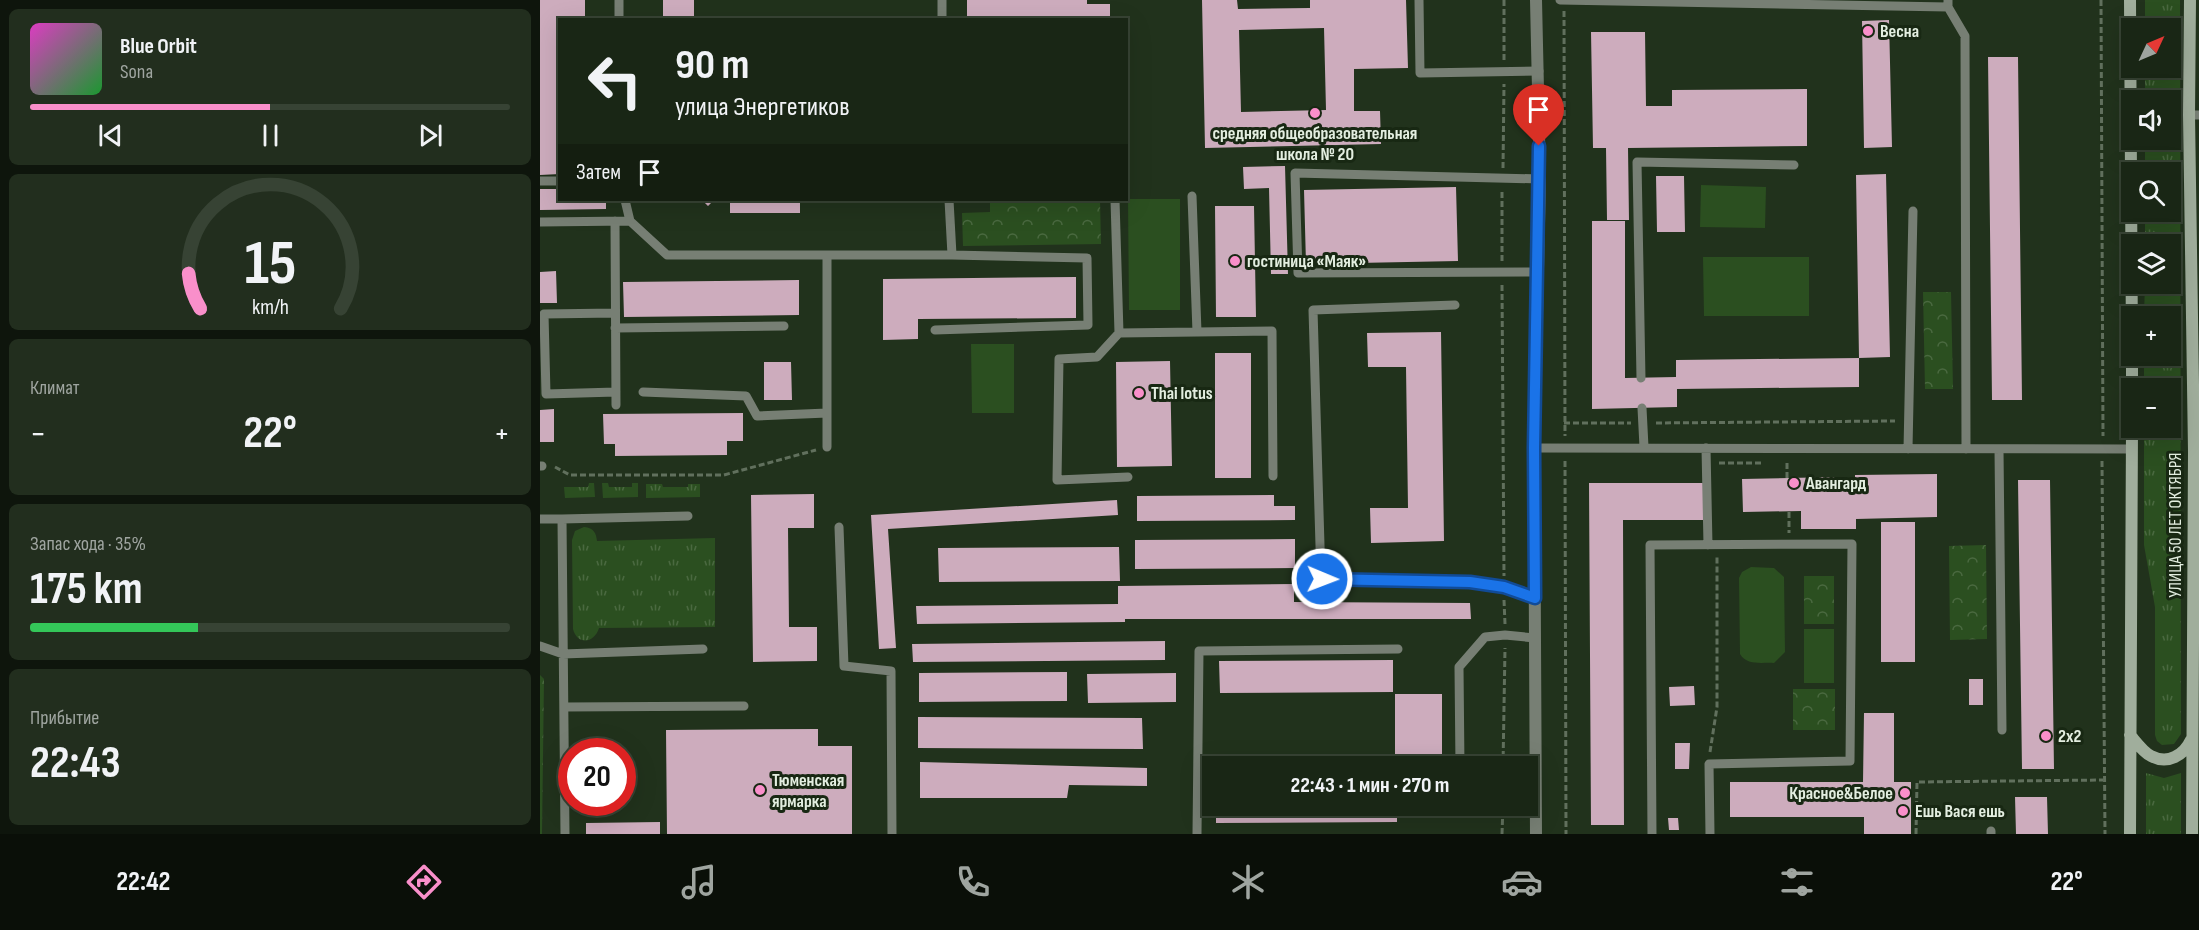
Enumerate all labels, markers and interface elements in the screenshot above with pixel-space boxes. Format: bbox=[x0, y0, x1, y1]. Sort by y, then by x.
north arrow bbox=[2121, 18, 2181, 78]
map controls bbox=[2121, 18, 2181, 438]
place label: Весна bbox=[1880, 21, 1919, 42]
marker: Весна bbox=[1861, 24, 1875, 38]
text: Blue Orbit bbox=[120, 33, 197, 60]
text: 90 m bbox=[675, 40, 749, 91]
icon: left bbox=[576, 42, 654, 120]
text: Sona bbox=[120, 60, 153, 84]
pin bbox=[1513, 84, 1564, 146]
button: sound bbox=[2121, 90, 2181, 150]
text: улица Энергетиков bbox=[675, 91, 850, 123]
icon: arrive bbox=[1522, 93, 1555, 126]
marker: средняя общеобразовательная школа № 20 bbox=[1308, 106, 1322, 120]
icon: previous bbox=[94, 119, 127, 152]
icon: pause bbox=[254, 119, 287, 152]
icon: next bbox=[414, 119, 447, 152]
place label: средняя общеобразовательная школа № 20 bbox=[1213, 123, 1417, 165]
icon: arrive bbox=[633, 156, 666, 189]
text: Затем bbox=[576, 159, 621, 186]
button: search bbox=[2121, 162, 2181, 222]
text: 15 bbox=[244, 227, 296, 302]
button: layers bbox=[2121, 234, 2181, 294]
place label: гостиница «Маяк» bbox=[1247, 251, 1366, 272]
marker: гостиница «Маяк» bbox=[1228, 254, 1242, 268]
text: km/h bbox=[251, 295, 289, 320]
button: + bbox=[2121, 306, 2181, 366]
text: Климат bbox=[30, 376, 80, 400]
button: − bbox=[2121, 378, 2181, 438]
place label: Thai lotus bbox=[1151, 383, 1213, 404]
marker: Thai lotus bbox=[1132, 386, 1146, 400]
text: 22° bbox=[243, 406, 297, 461]
text: − bbox=[30, 414, 46, 454]
text: + bbox=[494, 414, 510, 454]
street label: УЛИЦА 50 ЛЕТ ОКТЯБРЯ bbox=[2165, 452, 2186, 598]
place label: Авангард bbox=[1805, 473, 1867, 494]
marker: Авангард bbox=[1787, 476, 1801, 490]
text: Запас хода · 35% bbox=[30, 532, 146, 556]
position arrow bbox=[1290, 547, 1354, 611]
text: 175 km bbox=[30, 562, 143, 617]
text: Прибытие bbox=[30, 706, 99, 730]
place label: 2х2 bbox=[2058, 726, 2081, 747]
marker: 2х2 bbox=[2039, 729, 2053, 743]
text: 22:43 bbox=[30, 736, 121, 791]
speed limit sign: 20 bbox=[558, 738, 636, 816]
place label: Тюменская ярмарка bbox=[772, 770, 844, 812]
text: 22:43 · 1 мин · 270 m bbox=[1291, 772, 1449, 799]
marker: Тюменская ярмарка bbox=[753, 783, 767, 797]
place label: Красное&Белое bbox=[1789, 783, 1893, 804]
marker: Красное&Белое bbox=[1898, 786, 1912, 800]
place label: Ешь Вася ешь bbox=[1915, 801, 2005, 822]
marker: Ешь Вася ешь bbox=[1896, 804, 1910, 818]
icon: directions bbox=[403, 861, 445, 903]
icon: music bbox=[678, 861, 720, 903]
icon: phone bbox=[952, 861, 994, 903]
icon: climate bbox=[1227, 861, 1269, 903]
icon: car bbox=[1501, 861, 1543, 903]
icon: filters bbox=[1776, 861, 1818, 903]
text: 22:42 bbox=[116, 866, 170, 898]
text: 22° bbox=[2050, 866, 2083, 898]

